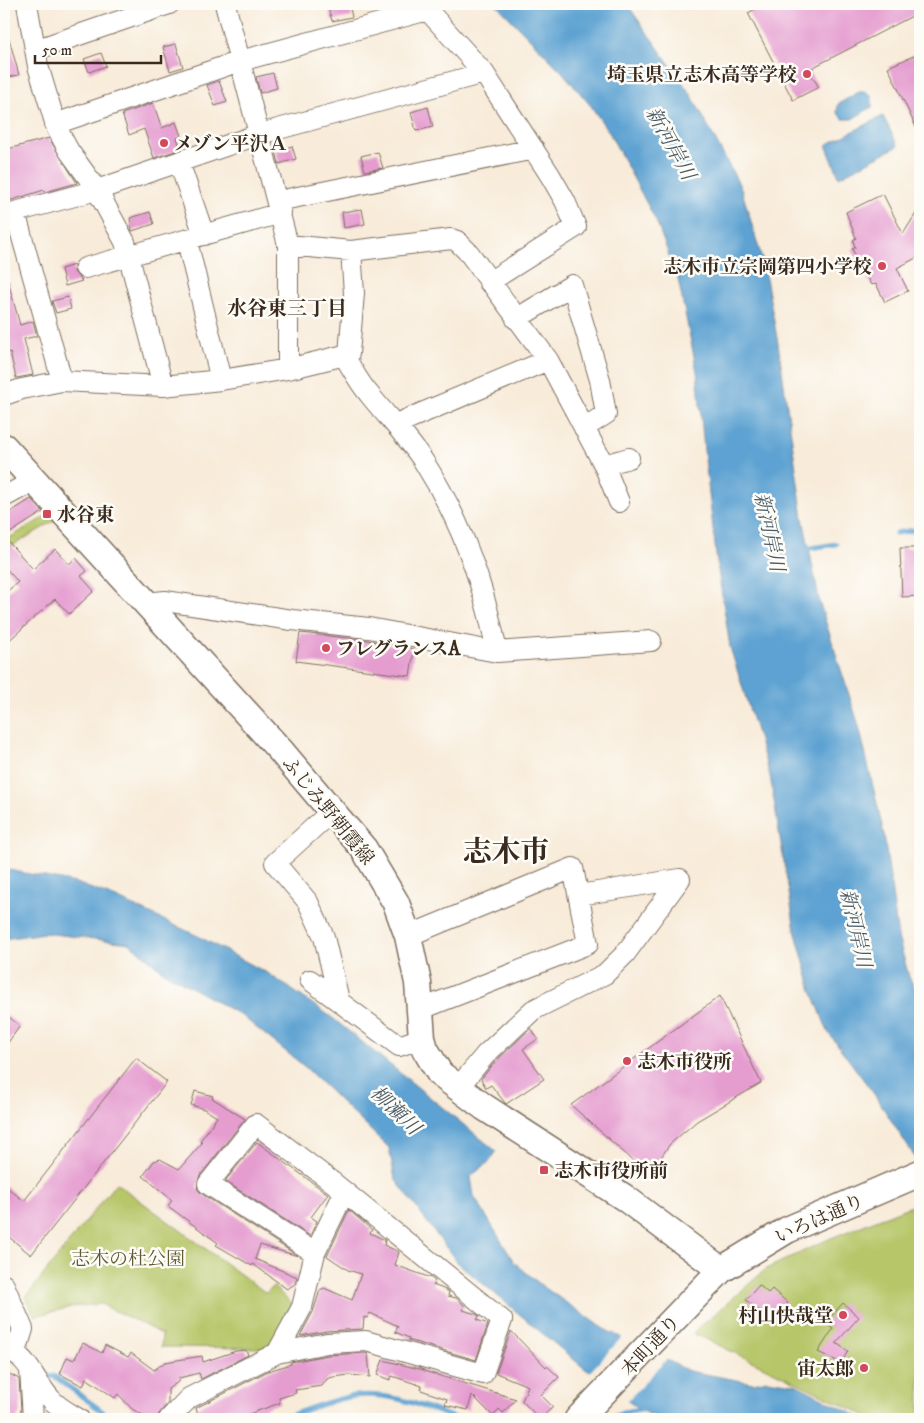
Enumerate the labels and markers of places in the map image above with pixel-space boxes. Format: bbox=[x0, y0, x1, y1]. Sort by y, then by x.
place label: 埼玉県立志木高等学校 bbox=[607, 64, 797, 87]
marker: 埼玉県立志木高等学校 bbox=[801, 68, 813, 80]
place label: メゾン平沢Ａ bbox=[174, 133, 287, 156]
marker: メゾン平沢Ａ bbox=[158, 137, 170, 149]
place label: 志木市立宗岡第四小学校 bbox=[663, 256, 872, 279]
marker: 志木市立宗岡第四小学校 bbox=[876, 260, 888, 272]
place label: 水谷東 bbox=[57, 504, 114, 527]
marker: 水谷東 bbox=[41, 508, 53, 520]
place label: フレグランスA bbox=[336, 638, 461, 661]
marker: フレグランスA bbox=[320, 642, 332, 654]
place label: 志木市役所 bbox=[637, 1051, 732, 1074]
marker: 志木市役所 bbox=[621, 1055, 633, 1067]
place label: 志木市役所前 bbox=[554, 1160, 668, 1183]
marker: 志木市役所前 bbox=[538, 1164, 550, 1176]
place label: 村山快哉堂 bbox=[738, 1305, 833, 1328]
marker: 村山快哉堂 bbox=[837, 1309, 849, 1321]
place label: 宙太郎 bbox=[797, 1358, 854, 1381]
marker: 宙太郎 bbox=[858, 1362, 870, 1374]

